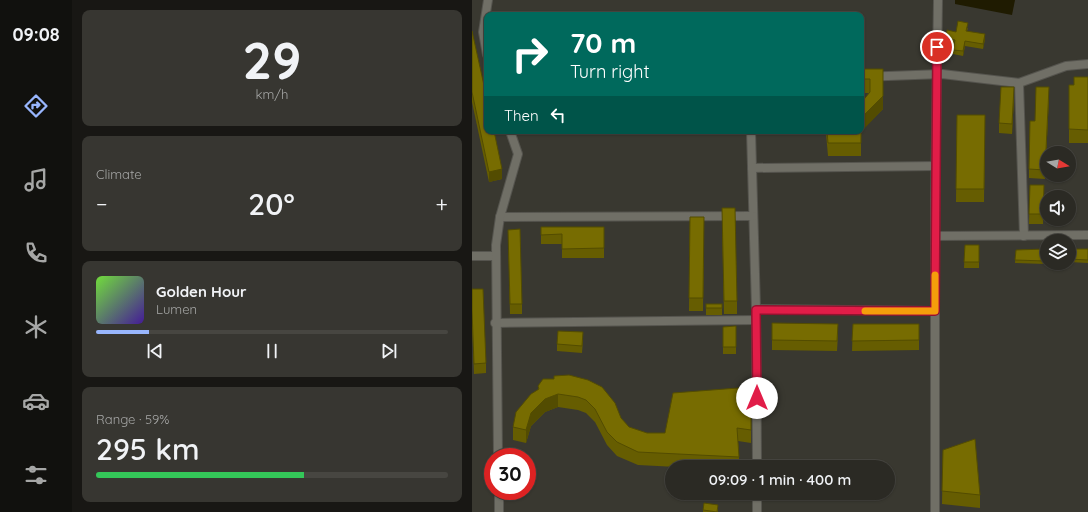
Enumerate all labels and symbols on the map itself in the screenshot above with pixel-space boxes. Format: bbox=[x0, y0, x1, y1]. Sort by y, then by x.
pin bbox=[920, 30, 954, 64]
north arrow bbox=[1040, 146, 1076, 182]
position arrow bbox=[736, 377, 778, 419]
speed limit sign: 30 bbox=[484, 448, 536, 500]

